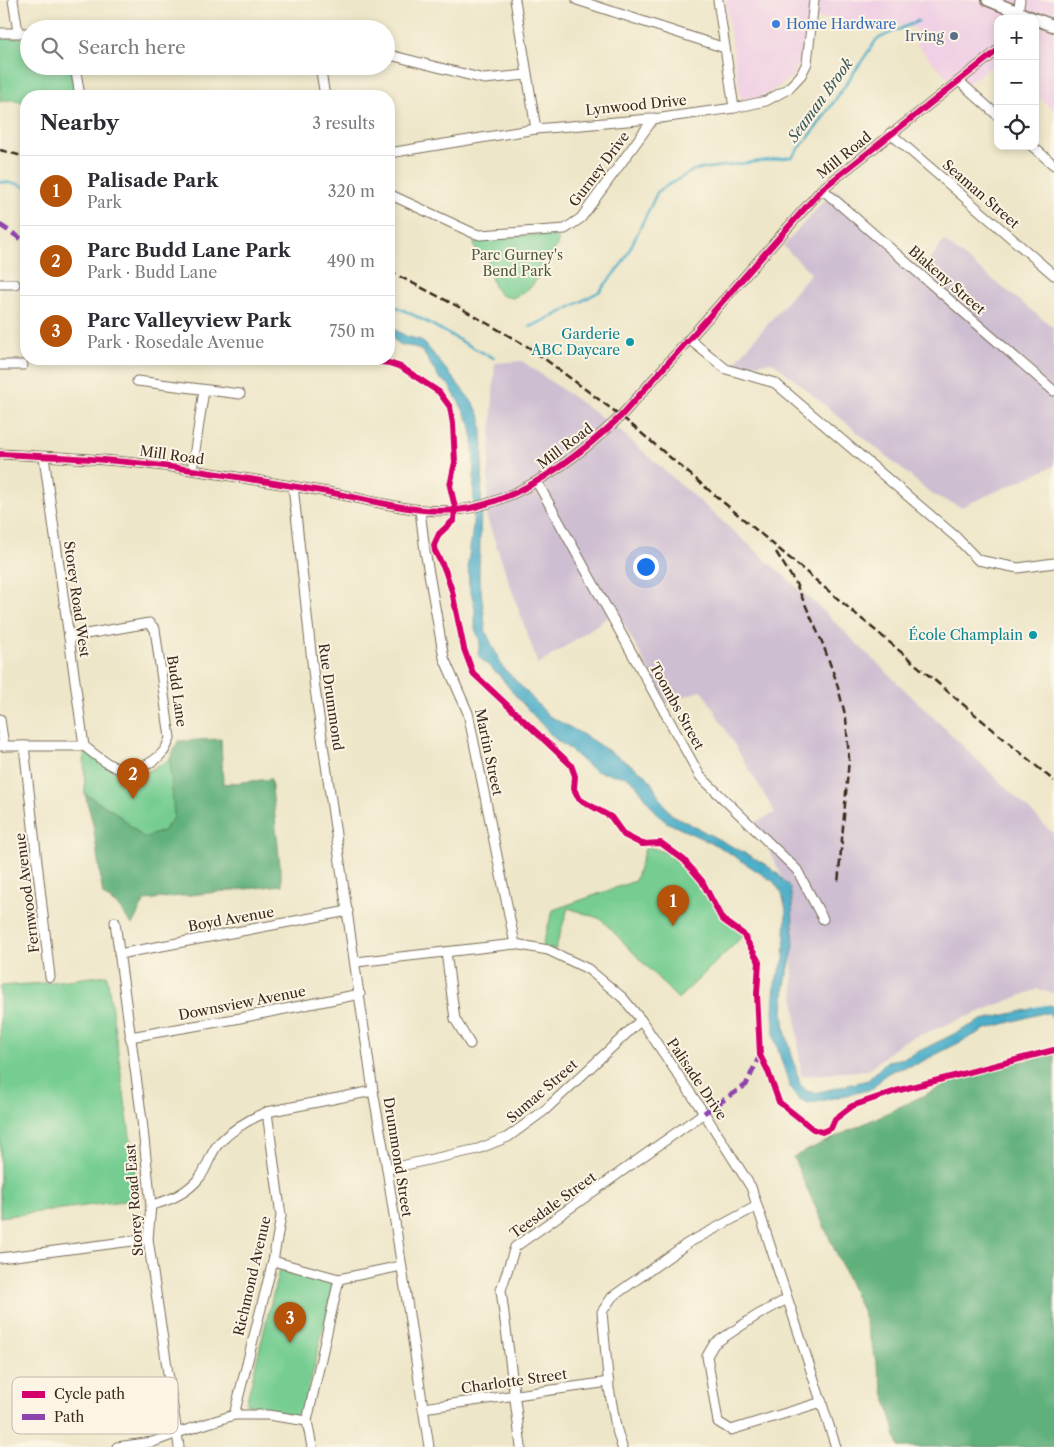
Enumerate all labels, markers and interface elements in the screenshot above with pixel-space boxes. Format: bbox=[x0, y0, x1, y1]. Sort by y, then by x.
place label: Home Hardware bbox=[786, 15, 897, 33]
map controls bbox=[994, 15, 1039, 150]
button: + bbox=[994, 15, 1039, 60]
marker: Home Hardware bbox=[770, 18, 782, 30]
search box bbox=[20, 20, 395, 75]
place label: Irving bbox=[905, 27, 945, 45]
marker: Irving bbox=[948, 30, 960, 42]
icon: search bbox=[38, 34, 66, 62]
text: Search here bbox=[78, 36, 186, 59]
water label: Seaman Brook bbox=[783, 54, 857, 146]
button: − bbox=[994, 60, 1039, 105]
street label: Lynwood Drive bbox=[585, 91, 688, 119]
button: locate bbox=[994, 105, 1039, 150]
text: Nearby bbox=[40, 110, 119, 135]
text: 3 results bbox=[312, 113, 375, 133]
street label: Mill Road bbox=[813, 127, 875, 182]
street label: Gurney Drive bbox=[565, 128, 633, 210]
street label: Seaman Street bbox=[939, 156, 1023, 232]
text: Palisade Park bbox=[87, 169, 218, 192]
text: 1 bbox=[52, 181, 60, 201]
text: 320 m bbox=[328, 181, 375, 201]
text: Park bbox=[87, 192, 122, 212]
text: Parc Budd Lane Park bbox=[87, 239, 290, 262]
street label: Blakeny Street bbox=[905, 242, 989, 318]
park label: Parc Gurney's Bend Park bbox=[471, 246, 563, 280]
text: 2 bbox=[51, 251, 61, 271]
text: 490 m bbox=[327, 251, 375, 271]
text: Park · Budd Lane bbox=[87, 262, 217, 282]
text: Parc Valleyview Park bbox=[87, 309, 291, 332]
text: 3 bbox=[51, 321, 61, 341]
text: 750 m bbox=[329, 321, 375, 341]
place label: Garderie ABC Daycare bbox=[530, 325, 620, 359]
text: Park · Rosedale Avenue bbox=[87, 332, 264, 352]
marker: Garderie ABC Daycare bbox=[624, 336, 636, 348]
street label: Mill Road bbox=[534, 419, 597, 473]
street label: Mill Road bbox=[139, 442, 206, 469]
street label: Storey Road West bbox=[60, 540, 94, 658]
your location bbox=[633, 554, 659, 580]
place label: École Champlain bbox=[909, 626, 1023, 644]
marker: École Champlain bbox=[1027, 629, 1039, 641]
street label: Rue Drummond bbox=[315, 642, 348, 752]
street label: Budd Lane bbox=[163, 654, 191, 728]
street label: Toombs Street bbox=[646, 659, 708, 753]
street label: Martin Street bbox=[471, 707, 507, 797]
pin: 2 bbox=[117, 758, 149, 799]
street label: Fernwood Avenue bbox=[11, 832, 43, 954]
pin: 1 bbox=[657, 885, 689, 926]
street label: Boyd Avenue bbox=[187, 903, 275, 935]
street label: Downsview Avenue bbox=[177, 982, 307, 1024]
street label: Palisade Drive bbox=[663, 1035, 731, 1123]
street label: Sumac Street bbox=[503, 1055, 581, 1127]
street label: Drummond Street bbox=[380, 1096, 416, 1218]
street label: Storey Road East bbox=[121, 1143, 147, 1257]
street label: Teesdale Street bbox=[506, 1168, 600, 1242]
street label: Richmond Avenue bbox=[229, 1214, 275, 1338]
pin: 3 bbox=[274, 1302, 306, 1343]
street label: Charlotte Street bbox=[460, 1365, 568, 1397]
legend bbox=[12, 1377, 178, 1434]
text: Cycle path bbox=[54, 1385, 125, 1403]
text: Path bbox=[54, 1408, 84, 1426]

